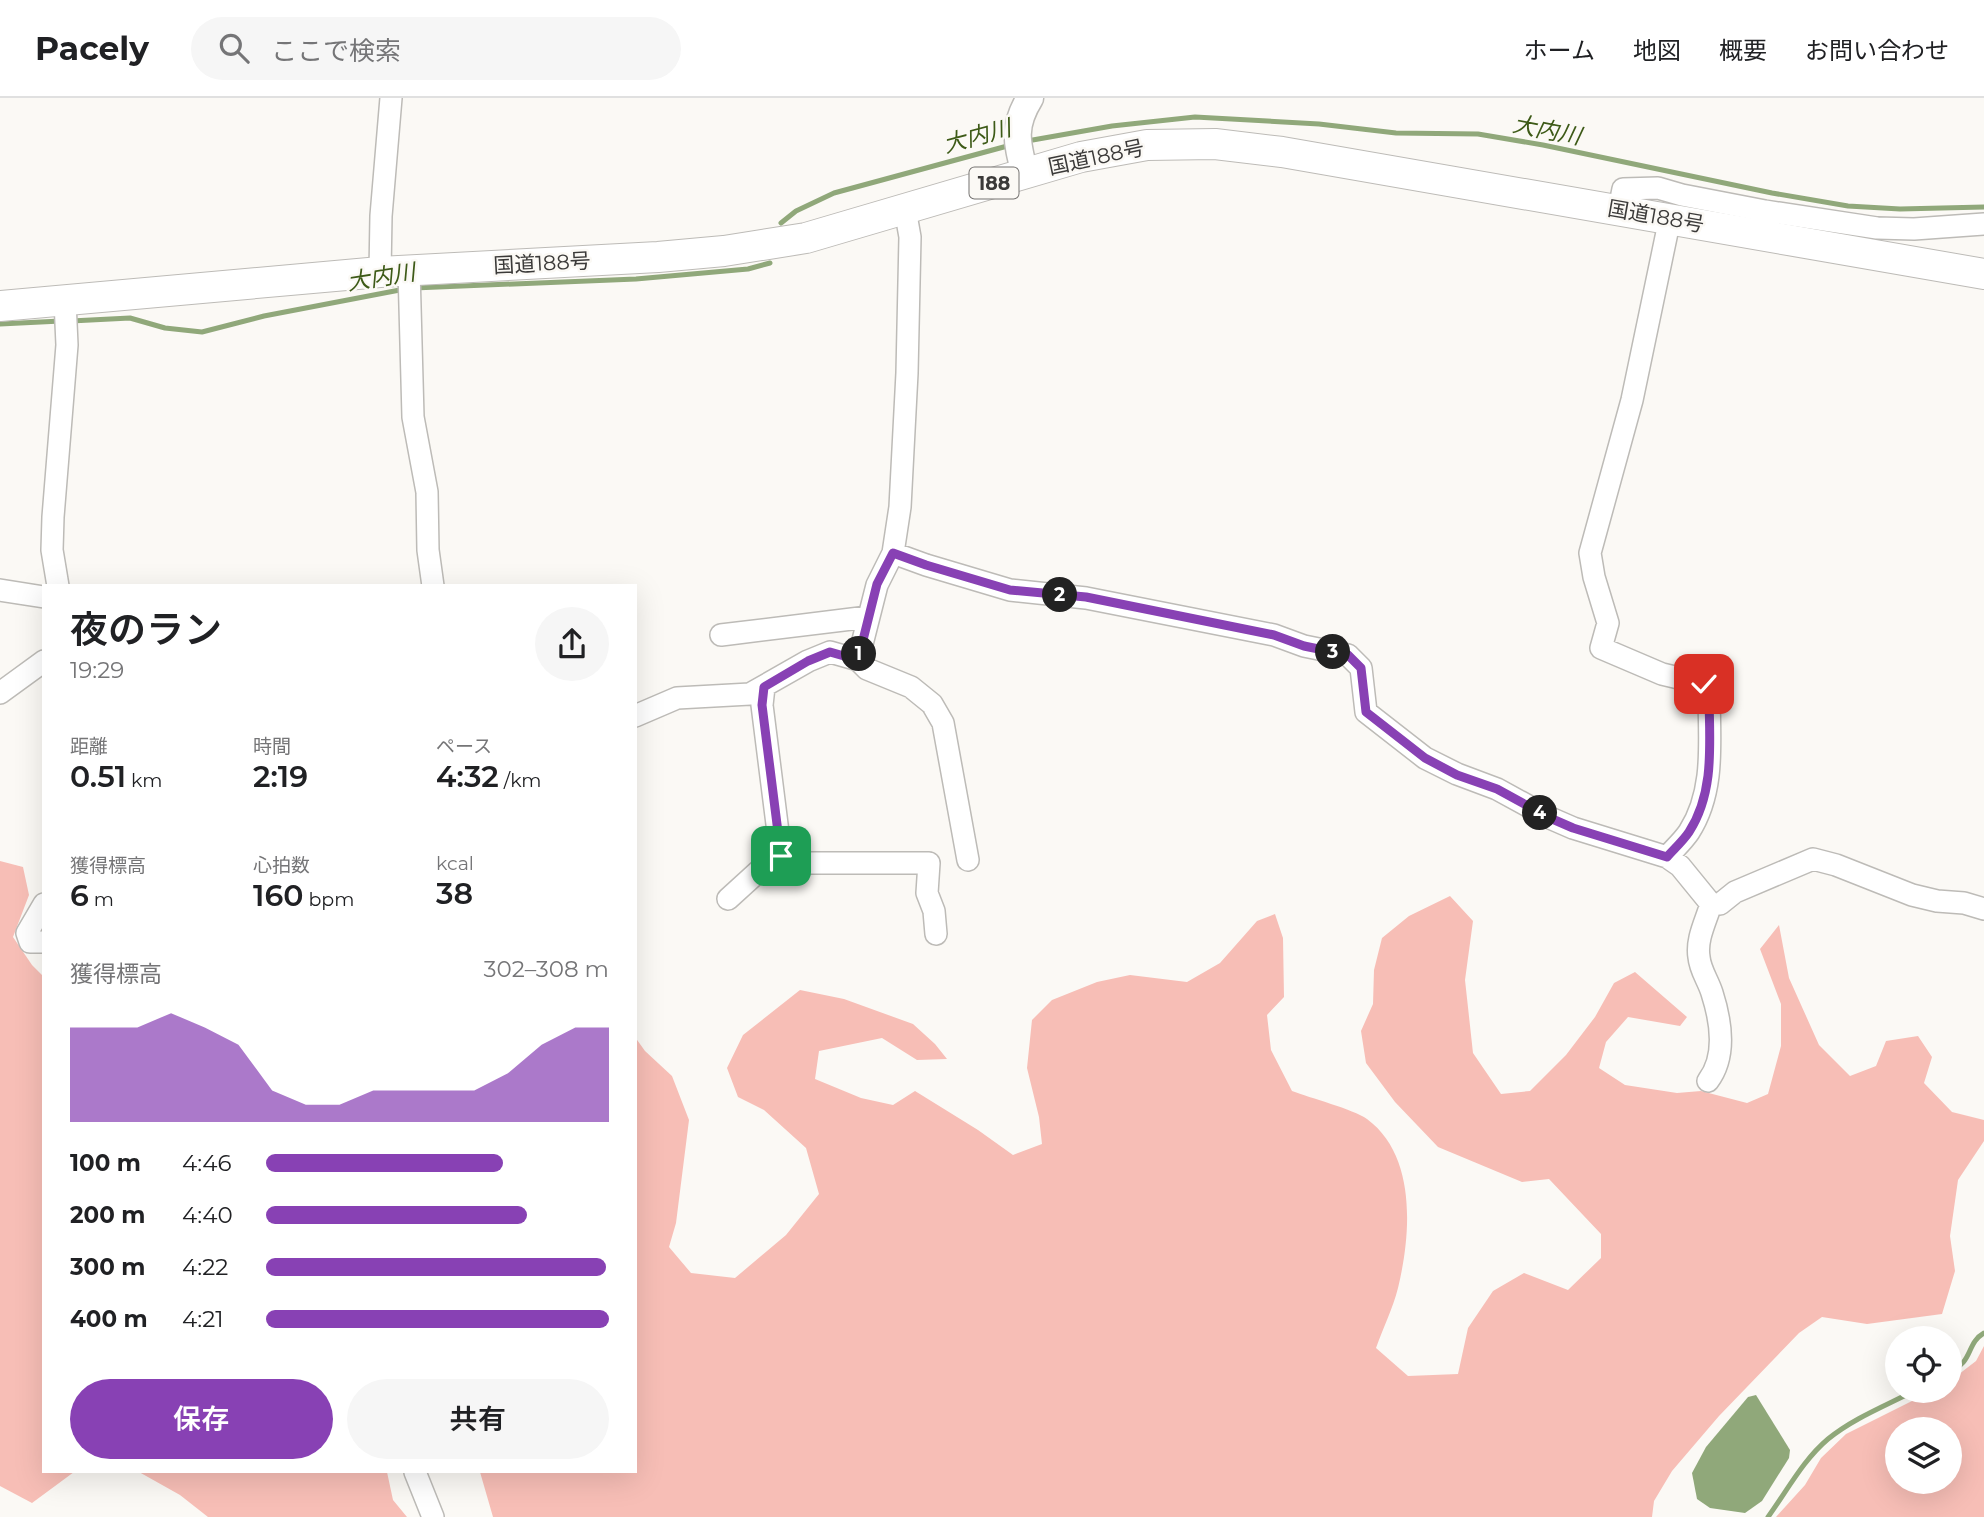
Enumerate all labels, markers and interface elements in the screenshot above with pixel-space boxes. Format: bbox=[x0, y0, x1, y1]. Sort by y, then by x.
search box bbox=[191, 17, 681, 80]
text: Pacely bbox=[35, 28, 149, 68]
icon: search bbox=[215, 29, 253, 67]
text: ここで検索 bbox=[271, 35, 401, 67]
text: ホーム bbox=[1524, 36, 1595, 65]
text: 地図 bbox=[1633, 36, 1681, 65]
text: 概要 bbox=[1719, 36, 1767, 65]
text: お問い合わせ bbox=[1805, 36, 1949, 65]
water label: 大内川 bbox=[1510, 110, 1586, 151]
water label: 大内川 bbox=[940, 113, 1017, 158]
street label: 国道188号 bbox=[1046, 135, 1146, 179]
road number: 188 bbox=[970, 167, 1018, 198]
street label: 国道188号 bbox=[1606, 195, 1706, 237]
street label: 国道188号 bbox=[493, 248, 591, 278]
water label: 大内川 bbox=[345, 257, 420, 296]
pin: 2 bbox=[1042, 578, 1078, 612]
text: 2 bbox=[1054, 583, 1065, 606]
text: 夜のラン bbox=[70, 606, 222, 653]
button: share bbox=[535, 607, 609, 681]
pin: 3 bbox=[1316, 634, 1350, 670]
pin: 1 bbox=[842, 636, 876, 672]
text: 3 bbox=[1327, 640, 1338, 663]
text: 1 bbox=[855, 642, 862, 665]
pin bbox=[1674, 654, 1734, 714]
text: 19:29 bbox=[70, 656, 124, 684]
icon: check bbox=[1685, 665, 1723, 703]
text: 距離 bbox=[70, 735, 108, 758]
text: 時間 bbox=[253, 735, 291, 758]
text: ペース bbox=[436, 735, 492, 758]
text: 0.51 bbox=[70, 758, 126, 795]
text: 2:19 bbox=[253, 758, 308, 795]
text: 4:32 bbox=[436, 758, 499, 795]
text: km bbox=[126, 769, 162, 792]
text: /km bbox=[499, 769, 542, 792]
pin: 4 bbox=[1522, 796, 1558, 830]
text: 4 bbox=[1533, 801, 1546, 824]
pin bbox=[751, 826, 811, 886]
icon: arrive bbox=[762, 837, 800, 875]
text: kcal bbox=[436, 852, 474, 875]
text: 獲得標高 bbox=[70, 854, 146, 877]
text: 心拍数 bbox=[253, 854, 310, 877]
text: 38 bbox=[436, 875, 473, 912]
text: 6 bbox=[70, 877, 89, 914]
text: 160 bbox=[253, 877, 303, 914]
text: m bbox=[89, 888, 114, 911]
text: bpm bbox=[303, 888, 354, 911]
text: 302–308 m bbox=[484, 955, 609, 983]
text: 獲得標高 bbox=[70, 960, 162, 988]
text: 100 m bbox=[70, 1149, 141, 1177]
text: 4:46 bbox=[182, 1149, 231, 1177]
text: 200 m bbox=[70, 1201, 145, 1229]
text: 4:40 bbox=[182, 1201, 233, 1229]
text: 300 m bbox=[70, 1253, 146, 1281]
text: 4:22 bbox=[182, 1253, 228, 1281]
text: 400 m bbox=[70, 1305, 148, 1333]
text: 4:21 bbox=[182, 1305, 224, 1333]
map controls bbox=[1885, 1326, 1962, 1494]
button: locate bbox=[1885, 1326, 1962, 1403]
button: 保存 bbox=[70, 1379, 333, 1459]
button: 共有 bbox=[347, 1379, 609, 1459]
button: layers bbox=[1885, 1417, 1962, 1494]

